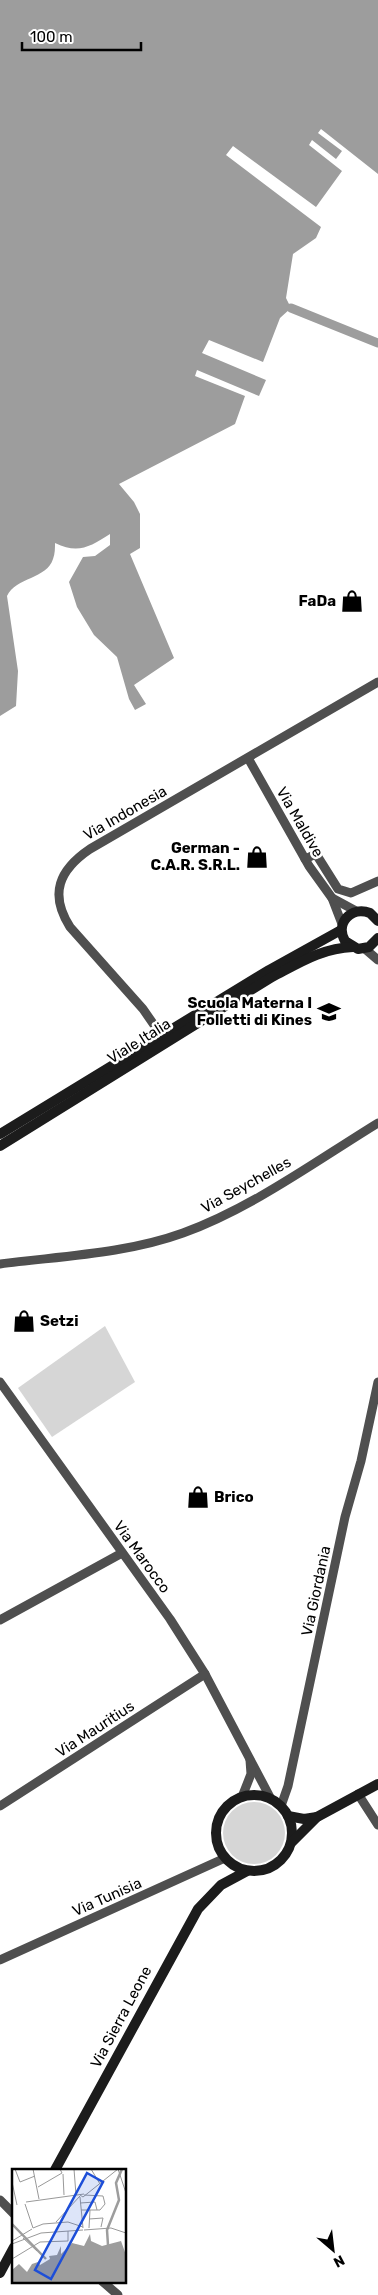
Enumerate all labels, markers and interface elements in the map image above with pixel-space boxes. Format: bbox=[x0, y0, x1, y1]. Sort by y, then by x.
scale bar bbox=[22, 20, 141, 52]
text: 100 m bbox=[30, 28, 72, 46]
shop icon: FaDa bbox=[339, 588, 365, 614]
place label: FaDa bbox=[299, 592, 336, 610]
street label: Via Indonesia bbox=[80, 782, 170, 844]
street label: Via Maldive bbox=[273, 784, 327, 860]
place label: German - C.A.R. S.R.L. bbox=[151, 839, 240, 874]
shop icon: German - C.A.R. S.R.L. bbox=[244, 844, 270, 870]
place label: Scuola Materna I Folletti di Kines bbox=[188, 994, 312, 1029]
school or university icon: Scuola Materna I Folletti di Kines bbox=[316, 999, 342, 1025]
street label: Viale Italia bbox=[104, 1015, 174, 1067]
street label: Via Seychelles bbox=[198, 1153, 294, 1217]
shop icon: Setzi bbox=[11, 1308, 37, 1334]
place label: Setzi bbox=[40, 1312, 78, 1330]
shop icon: Brico bbox=[185, 1484, 211, 1510]
place label: Brico bbox=[214, 1488, 254, 1506]
street label: Via Marocco bbox=[110, 1517, 174, 1597]
street label: Via Giordania bbox=[298, 1544, 334, 1638]
street label: Via Mauritius bbox=[52, 1697, 138, 1761]
street label: Via Tunisia bbox=[70, 1874, 144, 1920]
street label: Via Sierra Leone bbox=[87, 1963, 155, 2071]
inset map bbox=[12, 2169, 126, 2282]
north arrow bbox=[308, 2225, 358, 2275]
text: N bbox=[330, 2251, 347, 2271]

